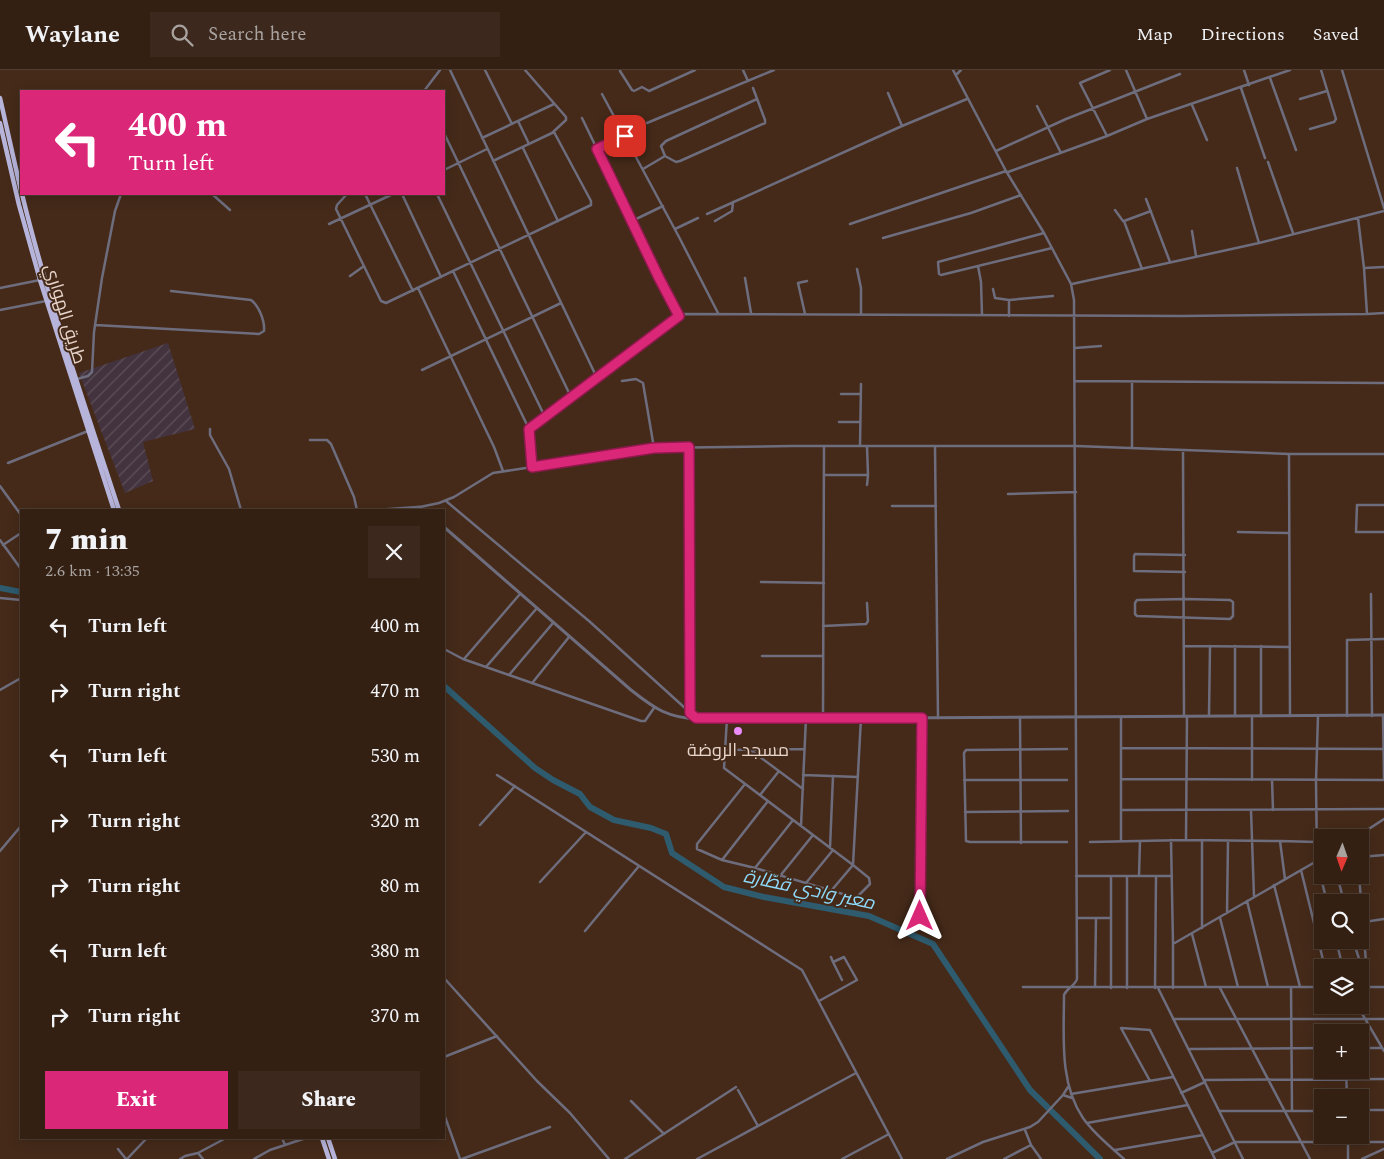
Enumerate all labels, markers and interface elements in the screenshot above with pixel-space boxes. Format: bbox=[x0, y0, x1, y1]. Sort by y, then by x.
search box bbox=[150, 12, 500, 57]
text: Waylane bbox=[25, 17, 120, 53]
text: Search here bbox=[208, 20, 306, 49]
icon: search bbox=[168, 21, 196, 49]
text: Map bbox=[1137, 21, 1173, 48]
text: Directions bbox=[1201, 21, 1285, 48]
text: Saved bbox=[1313, 21, 1359, 48]
text: 400 m bbox=[128, 99, 227, 152]
icon: left bbox=[45, 110, 110, 175]
pin bbox=[604, 115, 646, 157]
icon: arrive bbox=[611, 122, 639, 150]
text: Turn left bbox=[128, 147, 214, 180]
street label: طريق الهواري bbox=[37, 261, 93, 367]
text: 7 min bbox=[45, 517, 128, 563]
button: close bbox=[368, 526, 420, 578]
text: 2.6 km · 13:35 bbox=[45, 559, 140, 583]
text: Turn left bbox=[88, 612, 167, 641]
text: 400 m bbox=[370, 612, 420, 641]
icon: left bbox=[45, 613, 73, 641]
text: Turn right bbox=[88, 677, 181, 706]
text: 470 m bbox=[370, 677, 420, 706]
icon: right bbox=[45, 678, 73, 706]
marker: مسجد الروضة bbox=[732, 725, 744, 737]
place label: مسجد الروضة bbox=[687, 737, 789, 764]
text: Turn left bbox=[88, 742, 167, 771]
text: 530 m bbox=[370, 742, 420, 771]
icon: left bbox=[45, 743, 73, 771]
text: Turn right bbox=[88, 807, 181, 836]
text: 320 m bbox=[370, 807, 420, 836]
icon: right bbox=[45, 808, 73, 836]
north arrow bbox=[1314, 829, 1369, 884]
map controls bbox=[1314, 829, 1369, 1144]
water label: معبر وادي قطّارة bbox=[741, 862, 878, 918]
text: Turn right bbox=[88, 872, 181, 901]
text: 80 m bbox=[380, 872, 420, 901]
icon: right bbox=[45, 873, 73, 901]
position arrow bbox=[893, 889, 945, 941]
button: search bbox=[1314, 894, 1369, 949]
text: Turn left bbox=[88, 937, 167, 966]
text: 380 m bbox=[370, 937, 420, 966]
icon: left bbox=[45, 938, 73, 966]
button: layers bbox=[1314, 959, 1369, 1014]
text: Turn right bbox=[88, 1002, 181, 1031]
text: 370 m bbox=[370, 1002, 420, 1031]
icon: right bbox=[45, 1003, 73, 1031]
button: + bbox=[1314, 1024, 1369, 1079]
button: Exit bbox=[45, 1071, 228, 1129]
button: Share bbox=[238, 1071, 420, 1129]
button: − bbox=[1314, 1089, 1369, 1144]

